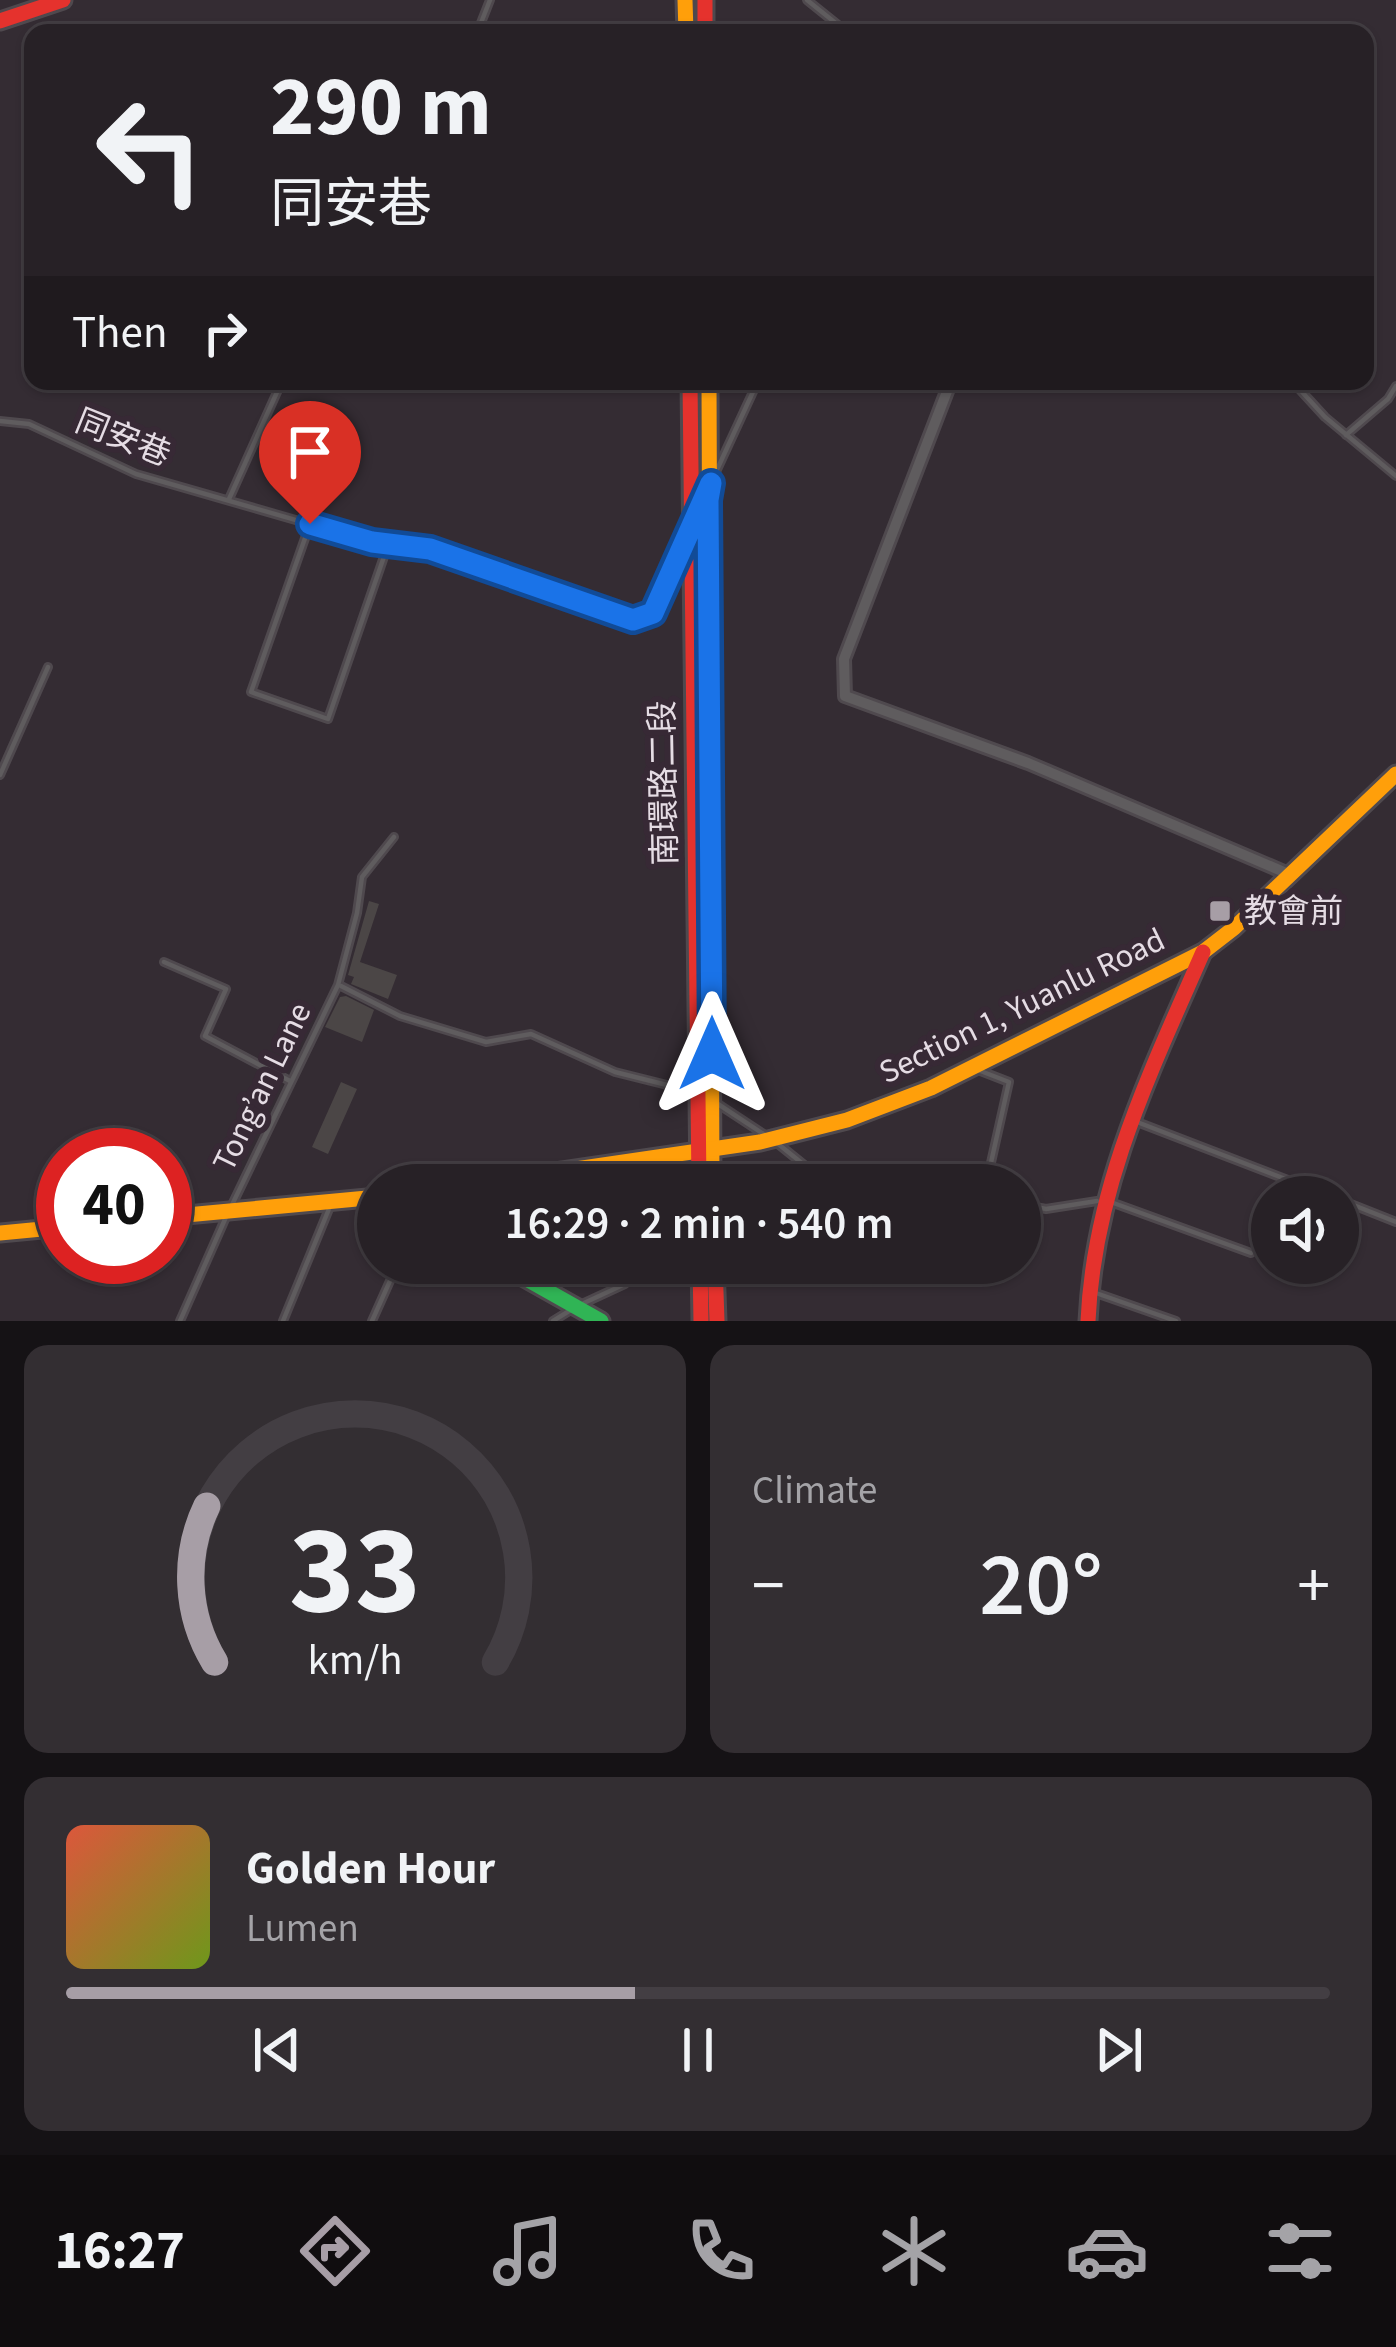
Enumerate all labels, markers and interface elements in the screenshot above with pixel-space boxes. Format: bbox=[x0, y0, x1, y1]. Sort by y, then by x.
text: 290 m bbox=[270, 48, 492, 168]
icon: left bbox=[72, 72, 228, 228]
text: 同安巷 bbox=[270, 167, 432, 244]
icon: right bbox=[192, 300, 258, 366]
text: Then bbox=[72, 301, 168, 365]
street label: 同安巷 bbox=[68, 398, 178, 478]
pin bbox=[259, 401, 361, 524]
icon: arrive bbox=[277, 419, 343, 485]
street label: 南環路二段 bbox=[639, 700, 689, 866]
place label: 教會前 bbox=[1244, 888, 1343, 935]
marker: 教會前 bbox=[1207, 898, 1233, 924]
street label: Section 1, Yuanlu Road bbox=[871, 916, 1173, 1096]
position arrow bbox=[649, 991, 775, 1117]
street label: Tong’an Lane bbox=[201, 995, 323, 1179]
speed limit sign: 40 bbox=[36, 1128, 192, 1284]
map controls bbox=[1251, 1176, 1359, 1284]
button: sound bbox=[1251, 1176, 1359, 1284]
text: 16:29 · 2 min · 540 m bbox=[505, 1192, 893, 1256]
text: Climate bbox=[752, 1463, 877, 1519]
text: 33 bbox=[289, 1483, 421, 1661]
text: 20° bbox=[979, 1522, 1103, 1650]
text: − bbox=[752, 1539, 785, 1633]
text: + bbox=[1297, 1539, 1330, 1633]
text: km/h bbox=[307, 1630, 403, 1691]
text: Golden Hour bbox=[246, 1837, 495, 1901]
text: Lumen bbox=[246, 1901, 359, 1957]
icon: previous bbox=[244, 2017, 310, 2083]
icon: pause bbox=[665, 2017, 731, 2083]
icon: next bbox=[1086, 2017, 1152, 2083]
icon: directions bbox=[293, 2209, 377, 2293]
icon: music bbox=[486, 2209, 570, 2293]
icon: phone bbox=[679, 2209, 763, 2293]
icon: climate bbox=[872, 2209, 956, 2293]
icon: car bbox=[1065, 2209, 1149, 2293]
icon: filters bbox=[1258, 2209, 1342, 2293]
text: 16:27 bbox=[54, 2213, 185, 2290]

